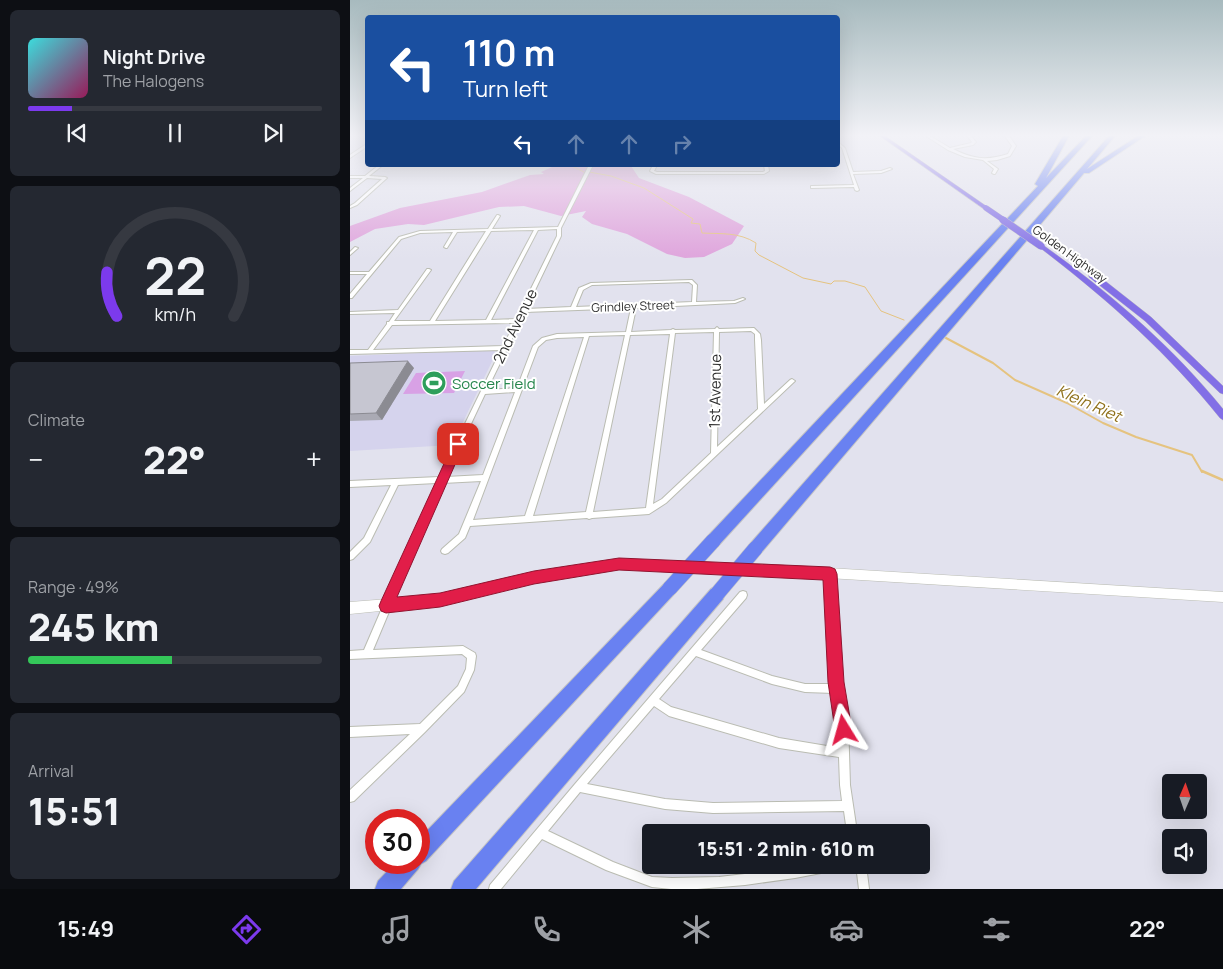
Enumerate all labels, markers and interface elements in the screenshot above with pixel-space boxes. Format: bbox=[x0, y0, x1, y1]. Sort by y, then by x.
text: 110 m bbox=[463, 29, 555, 77]
icon: left bbox=[380, 35, 445, 100]
text: Night Drive bbox=[103, 44, 205, 70]
text: The Halogens bbox=[103, 70, 204, 92]
text: Turn left bbox=[463, 74, 548, 104]
icon: previous bbox=[63, 119, 91, 147]
icon: pause bbox=[161, 119, 189, 147]
icon: next bbox=[259, 119, 287, 147]
icon: left bbox=[509, 130, 537, 158]
icon: ahead bbox=[562, 130, 590, 158]
icon: ahead bbox=[615, 130, 643, 158]
icon: right bbox=[668, 130, 696, 158]
street label: Golden Highway bbox=[1029, 221, 1111, 287]
text: 22 bbox=[144, 240, 206, 311]
street label: 2nd Avenue bbox=[488, 285, 542, 367]
street label: Grindley Street bbox=[591, 296, 675, 316]
text: km/h bbox=[154, 302, 196, 326]
street label: 1st Avenue bbox=[704, 354, 726, 428]
sports icon: Soccer Field bbox=[421, 370, 447, 396]
place label: Soccer Field bbox=[452, 373, 536, 394]
water label: Klein Riet bbox=[1053, 379, 1126, 428]
text: Climate bbox=[28, 409, 85, 431]
pin bbox=[437, 423, 479, 465]
icon: arrive bbox=[444, 430, 472, 458]
text: 22° bbox=[143, 433, 206, 485]
text: − bbox=[28, 440, 43, 478]
text: + bbox=[306, 440, 322, 478]
text: Range · 49% bbox=[28, 576, 119, 598]
text: 245 km bbox=[28, 600, 159, 652]
position arrow bbox=[817, 703, 869, 755]
text: Arrival bbox=[28, 760, 74, 782]
north arrow bbox=[1162, 774, 1208, 819]
map controls bbox=[1162, 774, 1207, 874]
text: 15:51 bbox=[28, 784, 121, 836]
speed limit sign: 30 bbox=[365, 809, 430, 874]
button: sound bbox=[1162, 829, 1207, 874]
text: 15:51 · 2 min · 610 m bbox=[698, 836, 874, 862]
icon: directions bbox=[229, 912, 264, 947]
icon: music bbox=[379, 912, 414, 947]
icon: phone bbox=[529, 912, 564, 947]
icon: climate bbox=[679, 912, 714, 947]
icon: car bbox=[829, 912, 864, 947]
icon: filters bbox=[979, 912, 1014, 947]
text: 15:49 bbox=[58, 914, 114, 944]
text: 22° bbox=[1129, 914, 1165, 944]

